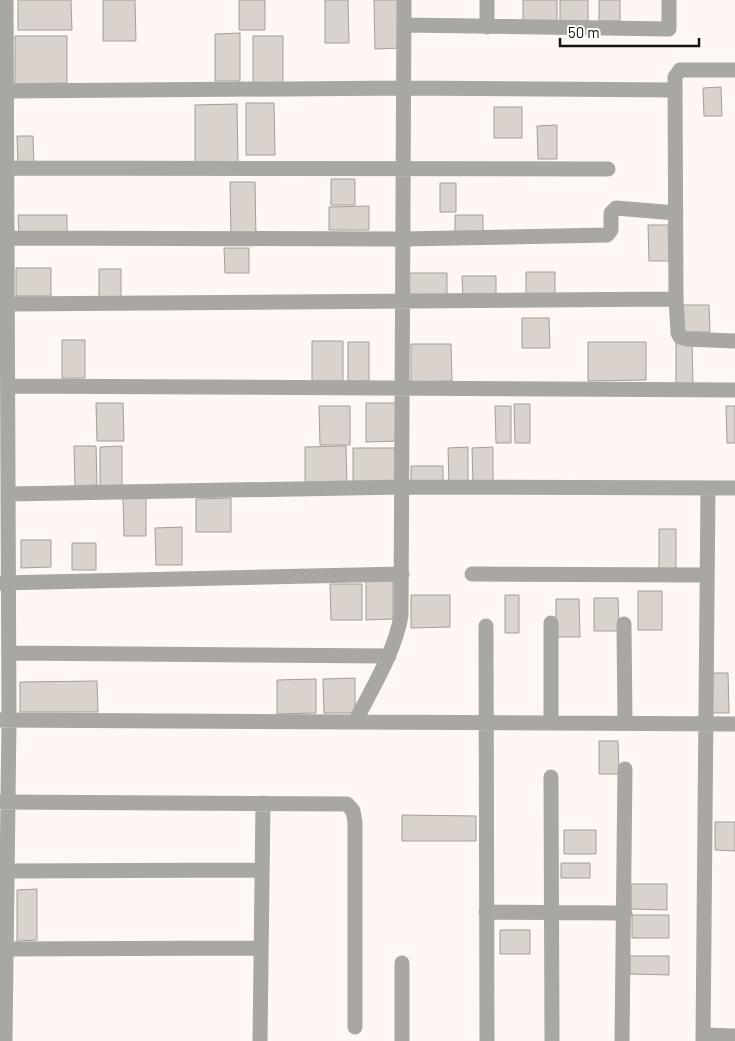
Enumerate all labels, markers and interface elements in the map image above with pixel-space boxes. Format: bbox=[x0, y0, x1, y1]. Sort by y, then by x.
scale bar bbox=[560, 15, 699, 47]
text: 50 m bbox=[568, 23, 600, 41]

